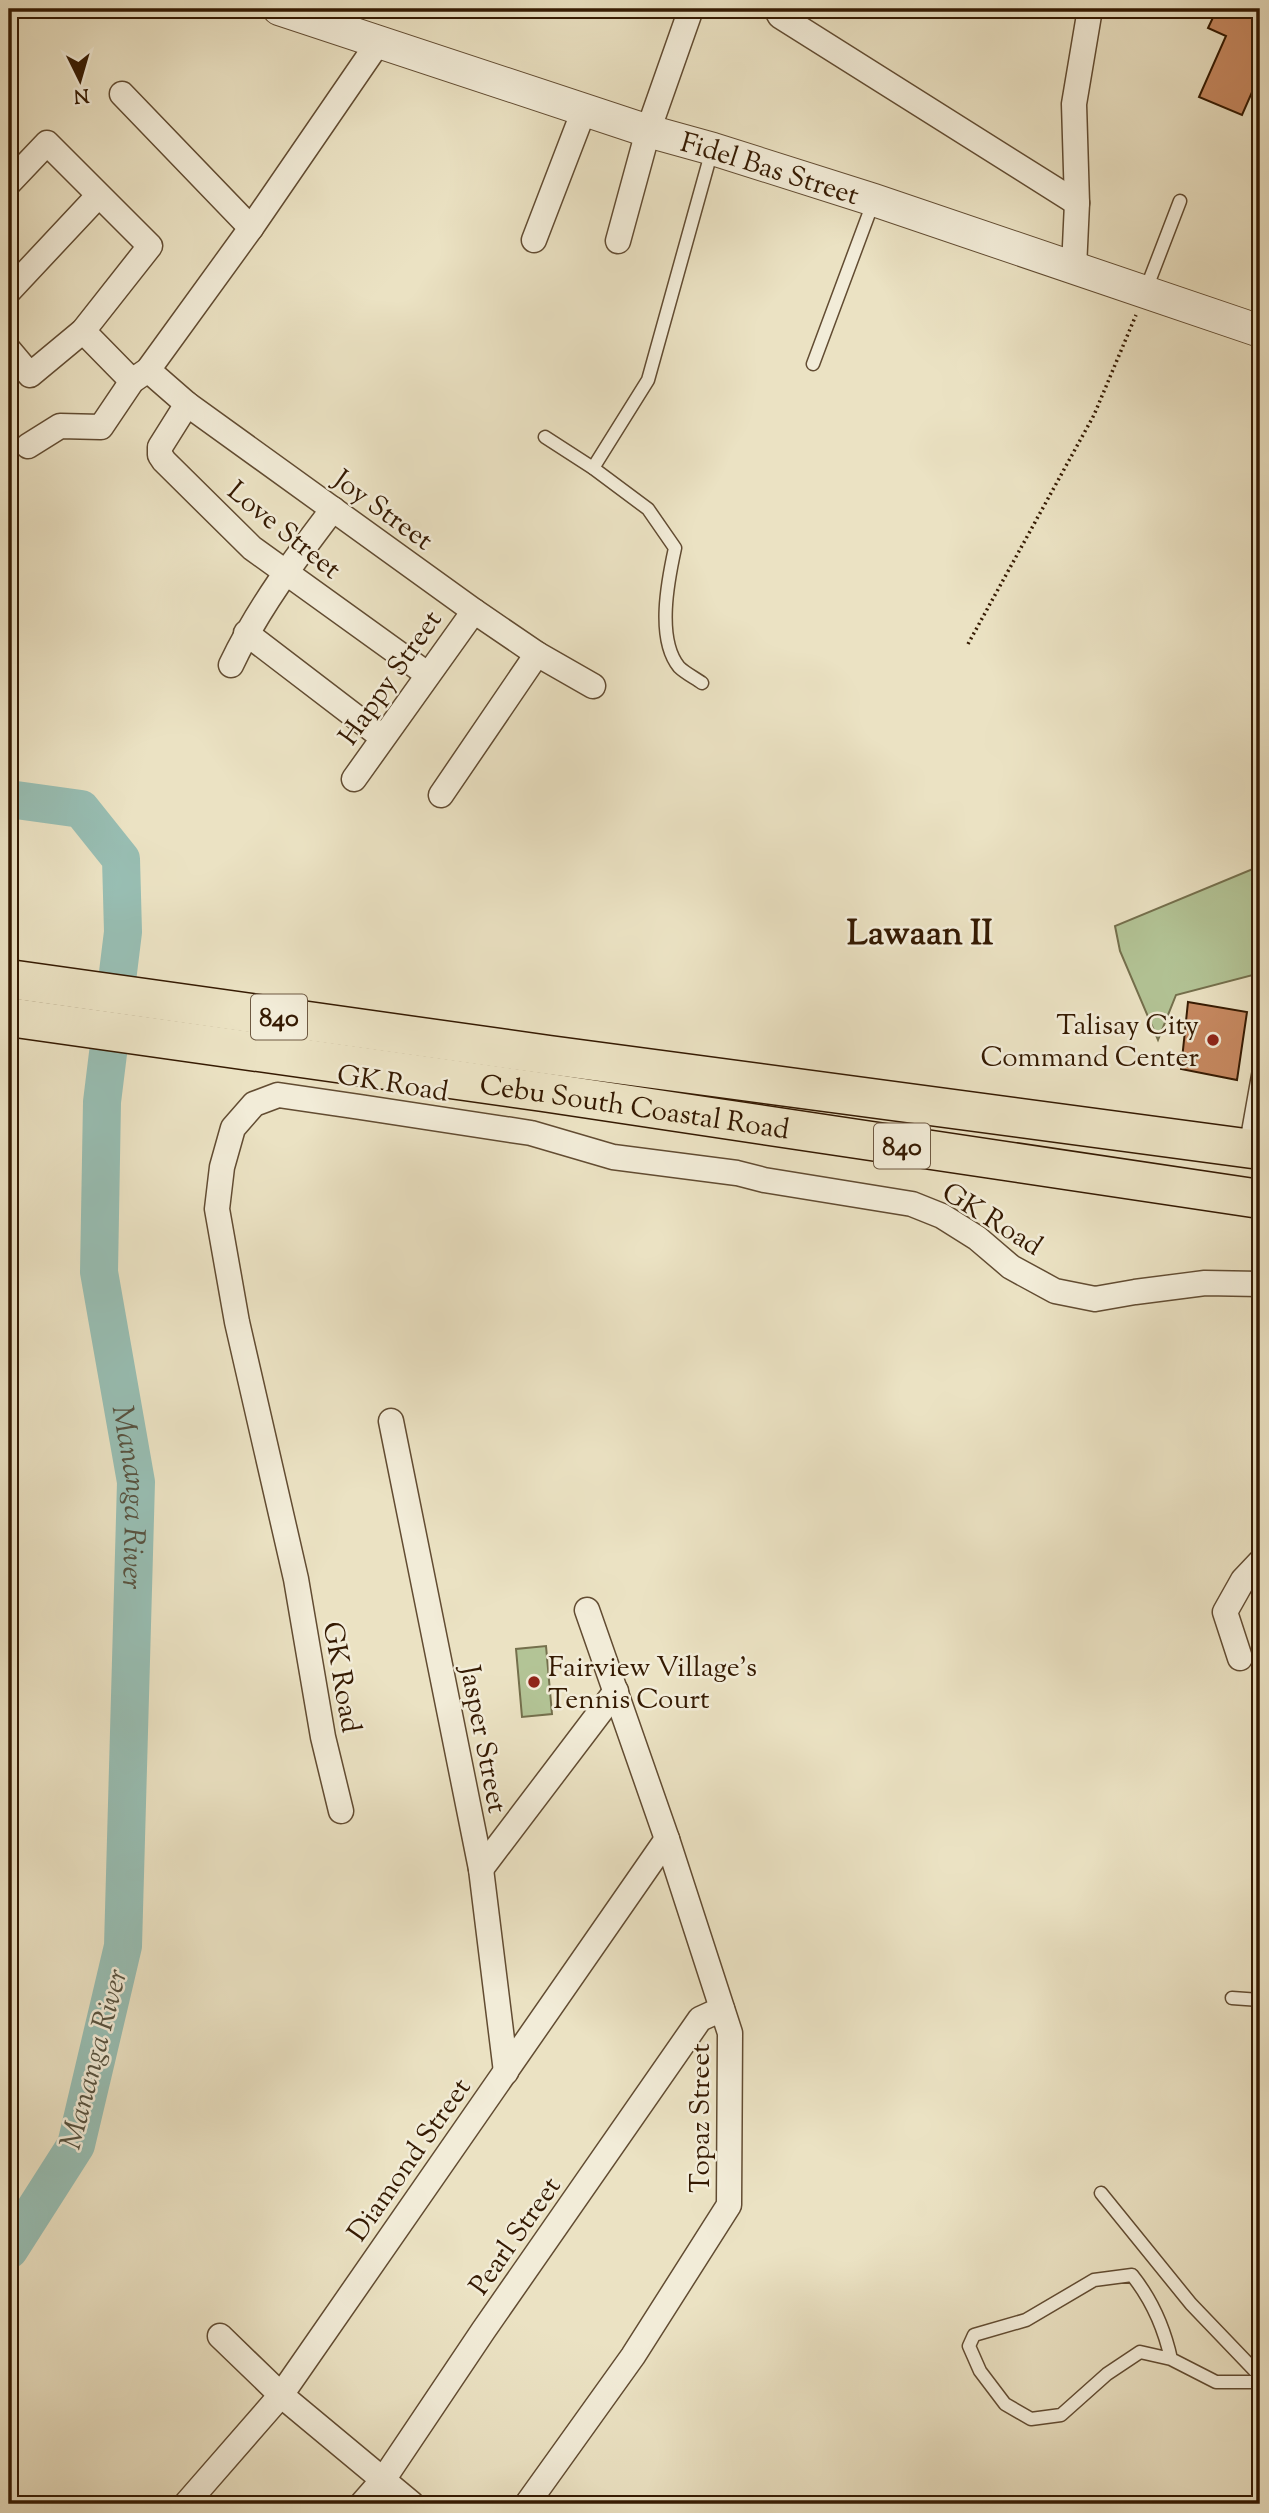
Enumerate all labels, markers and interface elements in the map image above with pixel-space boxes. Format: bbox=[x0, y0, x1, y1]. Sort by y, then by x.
north arrow bbox=[46, 46, 116, 116]
text: N bbox=[73, 80, 90, 109]
street label: Fidel Bas Street bbox=[675, 124, 864, 217]
street label: Joy Street bbox=[322, 460, 441, 562]
street label: Love Street bbox=[217, 473, 349, 590]
street label: Happy Street bbox=[330, 603, 453, 754]
district label: Lawaan II bbox=[847, 910, 994, 961]
road number: 840 bbox=[251, 994, 307, 1040]
place label: Talisay City Command Center bbox=[980, 1007, 1199, 1079]
marker: Talisay City Command Center bbox=[1205, 1032, 1221, 1048]
street label: GK Road bbox=[334, 1056, 451, 1114]
street label: Cebu South Coastal Road bbox=[477, 1066, 792, 1152]
road number: 840 bbox=[874, 1124, 930, 1168]
street label: GK Road bbox=[933, 1174, 1050, 1267]
water label: Mananga River bbox=[99, 1402, 155, 1590]
street label: GK Road bbox=[311, 1619, 370, 1736]
place label: Fairview Village's Tennis Court bbox=[548, 1649, 757, 1721]
street label: Jasper Street bbox=[448, 1660, 516, 1817]
marker: Fairview Village's Tennis Court bbox=[526, 1674, 542, 1690]
water label: Mananga River bbox=[51, 1964, 140, 2155]
street label: Topaz Street bbox=[682, 2043, 722, 2193]
street label: Diamond Street bbox=[339, 2070, 482, 2251]
street label: Pearl Street bbox=[461, 2169, 572, 2304]

